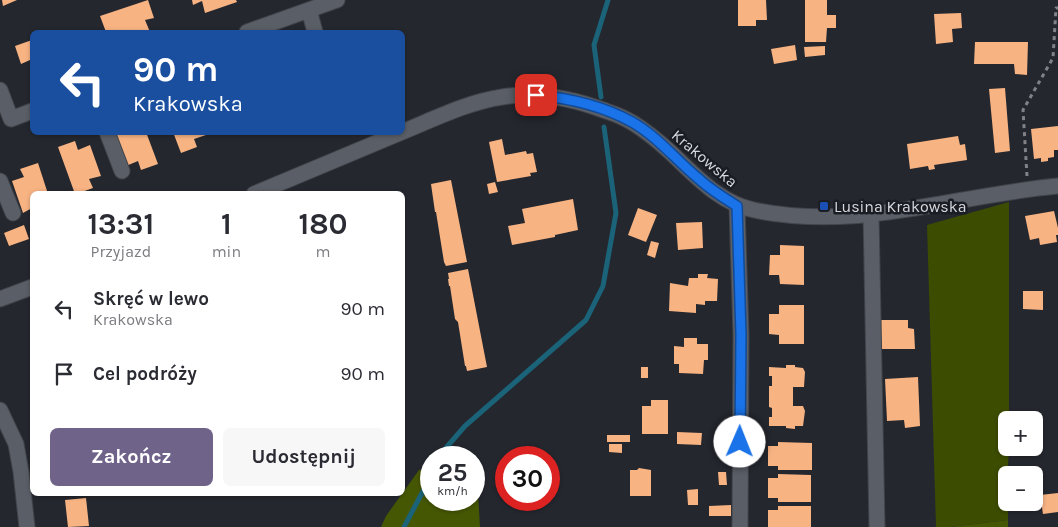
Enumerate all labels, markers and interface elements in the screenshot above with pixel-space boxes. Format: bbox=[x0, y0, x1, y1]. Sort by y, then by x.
text: 90 m bbox=[133, 49, 219, 90]
icon: left bbox=[50, 50, 115, 115]
pin bbox=[515, 74, 557, 116]
icon: arrive bbox=[522, 81, 550, 109]
text: Krakowska bbox=[133, 91, 243, 117]
street label: Krakowska bbox=[668, 125, 741, 191]
place label: Lusina Krakowska bbox=[834, 197, 967, 216]
marker: Lusina Krakowska bbox=[818, 200, 830, 212]
text: 13:31 bbox=[87, 206, 154, 242]
text: 1 bbox=[221, 206, 232, 242]
text: 180 bbox=[298, 206, 348, 242]
text: Przyjazd bbox=[91, 242, 151, 261]
text: min bbox=[212, 242, 241, 261]
text: m bbox=[316, 242, 330, 261]
text: Skręć w lewo bbox=[93, 288, 209, 310]
icon: left bbox=[50, 295, 78, 323]
text: 90 m bbox=[340, 298, 385, 320]
text: Krakowska bbox=[93, 310, 173, 329]
icon: arrive bbox=[50, 360, 78, 388]
text: Cel podróży bbox=[93, 363, 197, 385]
text: 90 m bbox=[340, 363, 385, 385]
map controls bbox=[998, 411, 1043, 511]
button: + bbox=[998, 411, 1043, 456]
position arrow bbox=[713, 415, 765, 467]
button: Zakończ bbox=[50, 428, 213, 486]
button: Udostępnij bbox=[223, 428, 385, 486]
speed limit sign: 30 bbox=[495, 446, 560, 511]
text: 25 bbox=[438, 458, 467, 487]
button: − bbox=[998, 466, 1043, 511]
text: km/h bbox=[437, 484, 468, 498]

